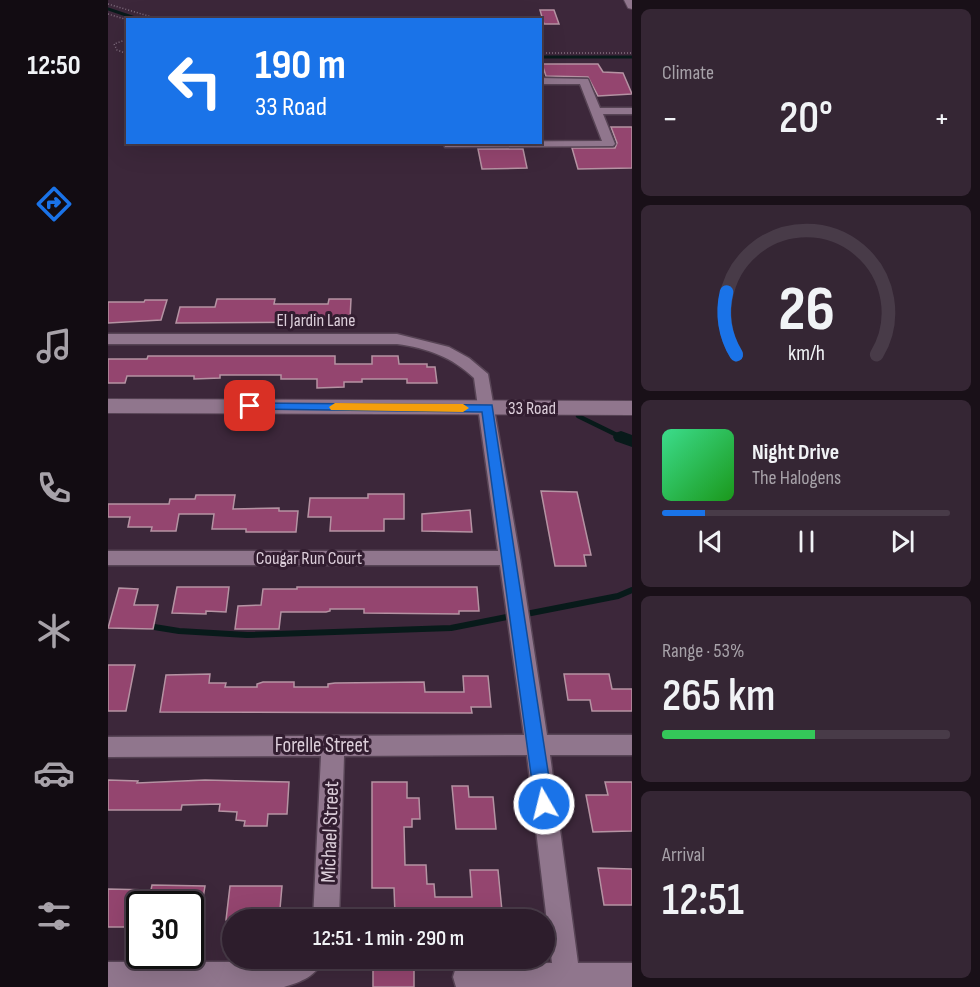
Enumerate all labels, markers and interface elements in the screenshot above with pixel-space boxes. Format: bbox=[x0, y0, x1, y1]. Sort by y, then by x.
text: 190 m bbox=[255, 40, 346, 91]
icon: left bbox=[156, 42, 234, 120]
text: 12:50 bbox=[27, 50, 81, 82]
text: Climate bbox=[662, 61, 714, 85]
text: 33 Road bbox=[255, 91, 327, 123]
text: 20° bbox=[779, 91, 833, 146]
text: − bbox=[662, 99, 678, 139]
text: + bbox=[934, 99, 950, 139]
icon: directions bbox=[33, 183, 75, 225]
text: 26 bbox=[778, 273, 834, 348]
street label: El Jardin Lane bbox=[276, 310, 356, 331]
icon: music bbox=[33, 325, 75, 367]
text: km/h bbox=[787, 341, 825, 366]
pin bbox=[224, 380, 275, 431]
icon: arrive bbox=[233, 389, 266, 422]
street label: 33 Road bbox=[508, 398, 556, 419]
text: Night Drive bbox=[752, 439, 839, 466]
text: The Halogens bbox=[752, 466, 841, 490]
icon: phone bbox=[33, 467, 75, 509]
icon: previous bbox=[694, 525, 727, 558]
icon: pause bbox=[790, 525, 823, 558]
icon: next bbox=[886, 525, 919, 558]
street label: Cougar Run Court bbox=[256, 548, 363, 569]
icon: climate bbox=[33, 610, 75, 652]
text: Range · 53% bbox=[662, 639, 744, 663]
text: 265 km bbox=[662, 669, 776, 724]
street label: Forelle Street bbox=[275, 733, 369, 758]
icon: car bbox=[33, 752, 75, 794]
position arrow bbox=[512, 772, 576, 836]
street label: Michael Street bbox=[316, 781, 344, 883]
text: Arrival bbox=[662, 843, 705, 867]
text: 12:51 bbox=[662, 873, 744, 928]
speed limit sign: 30 bbox=[126, 891, 204, 969]
icon: filters bbox=[33, 895, 75, 937]
text: 12:51 · 1 min · 290 m bbox=[313, 925, 464, 952]

